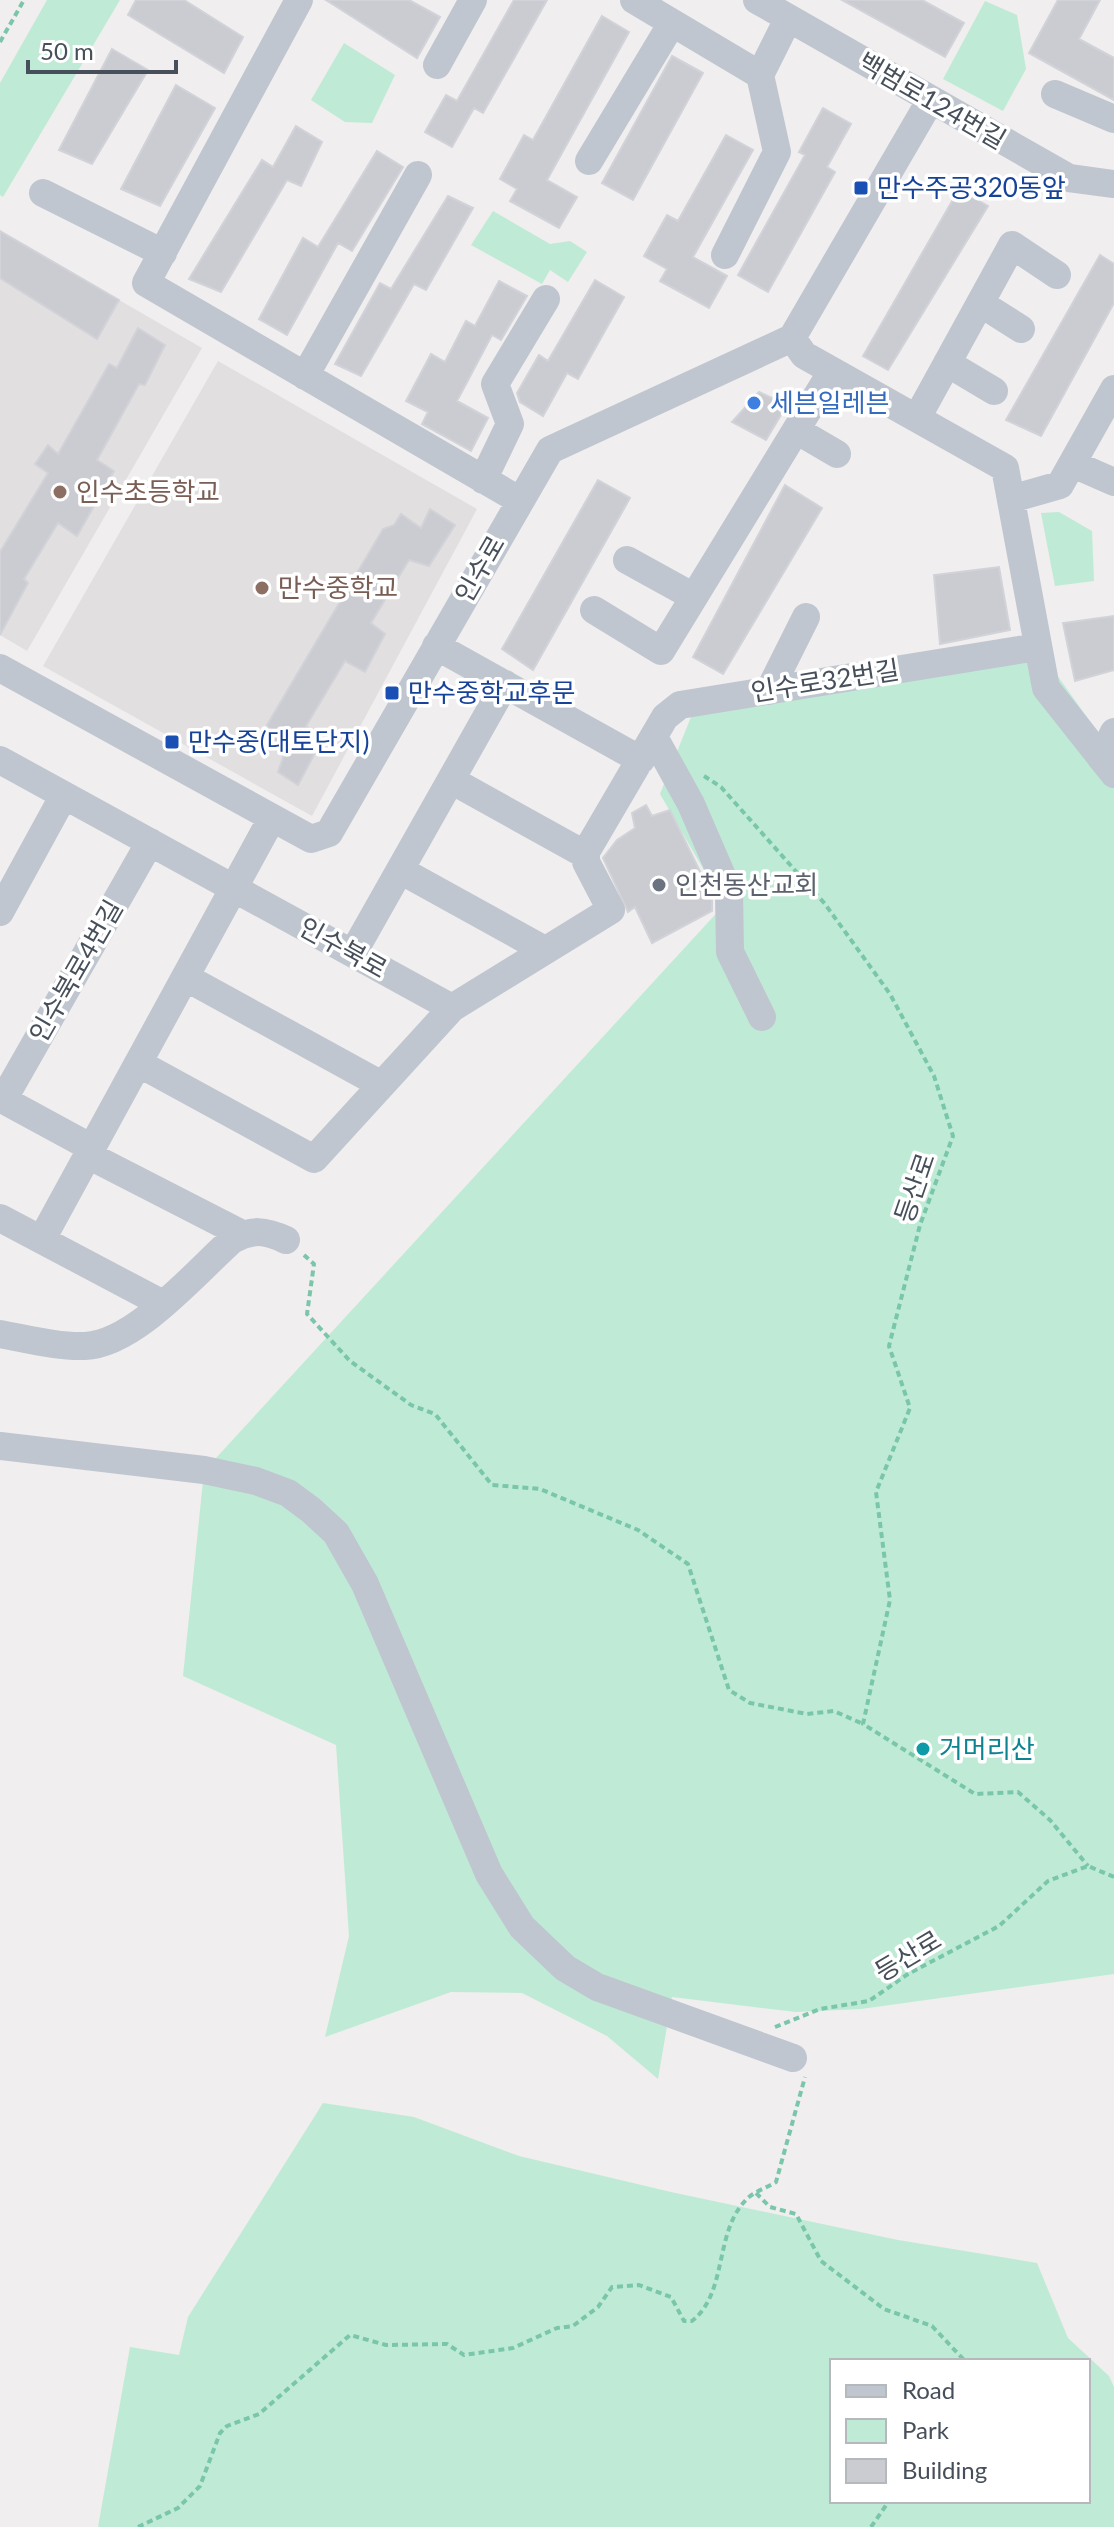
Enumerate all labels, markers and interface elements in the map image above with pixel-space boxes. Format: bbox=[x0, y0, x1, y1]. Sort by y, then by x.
scale bar bbox=[28, 24, 176, 74]
text: 50 m bbox=[40, 36, 94, 65]
street label: 백범로124번길 bbox=[853, 45, 1012, 155]
place label: 만수주공320동앞 bbox=[877, 171, 1066, 203]
marker: 만수주공320동앞 bbox=[852, 179, 870, 197]
place label: 세븐일레븐 bbox=[770, 386, 890, 418]
marker: 세븐일레븐 bbox=[745, 394, 763, 412]
place label: 인수초등학교 bbox=[76, 475, 220, 507]
marker: 인수초등학교 bbox=[51, 483, 69, 501]
street label: 인수로 bbox=[447, 529, 511, 608]
place label: 만수중학교 bbox=[278, 571, 398, 603]
marker: 만수중학교 bbox=[253, 579, 271, 597]
street label: 인수로32번길 bbox=[748, 652, 901, 708]
place label: 만수중학교후문 bbox=[408, 676, 575, 708]
marker: 만수중학교후문 bbox=[383, 684, 401, 702]
place label: 만수중(대토단지) bbox=[188, 725, 369, 757]
marker: 만수중(대토단지) bbox=[163, 733, 181, 751]
place label: 인천동산교회 bbox=[675, 868, 819, 900]
marker: 인천동산교회 bbox=[650, 876, 668, 894]
street label: 인수북로4번길 bbox=[22, 894, 129, 1047]
street label: 인수북로 bbox=[294, 910, 393, 984]
street label: 등산로 bbox=[887, 1149, 941, 1227]
place label: 거머리산 bbox=[939, 1732, 1035, 1764]
marker: 거머리산 bbox=[914, 1740, 932, 1758]
street label: 등산로 bbox=[868, 1923, 946, 1987]
legend bbox=[830, 2359, 1090, 2503]
text: Road bbox=[902, 2375, 955, 2404]
text: Park bbox=[902, 2415, 950, 2444]
text: Building bbox=[902, 2455, 987, 2484]

